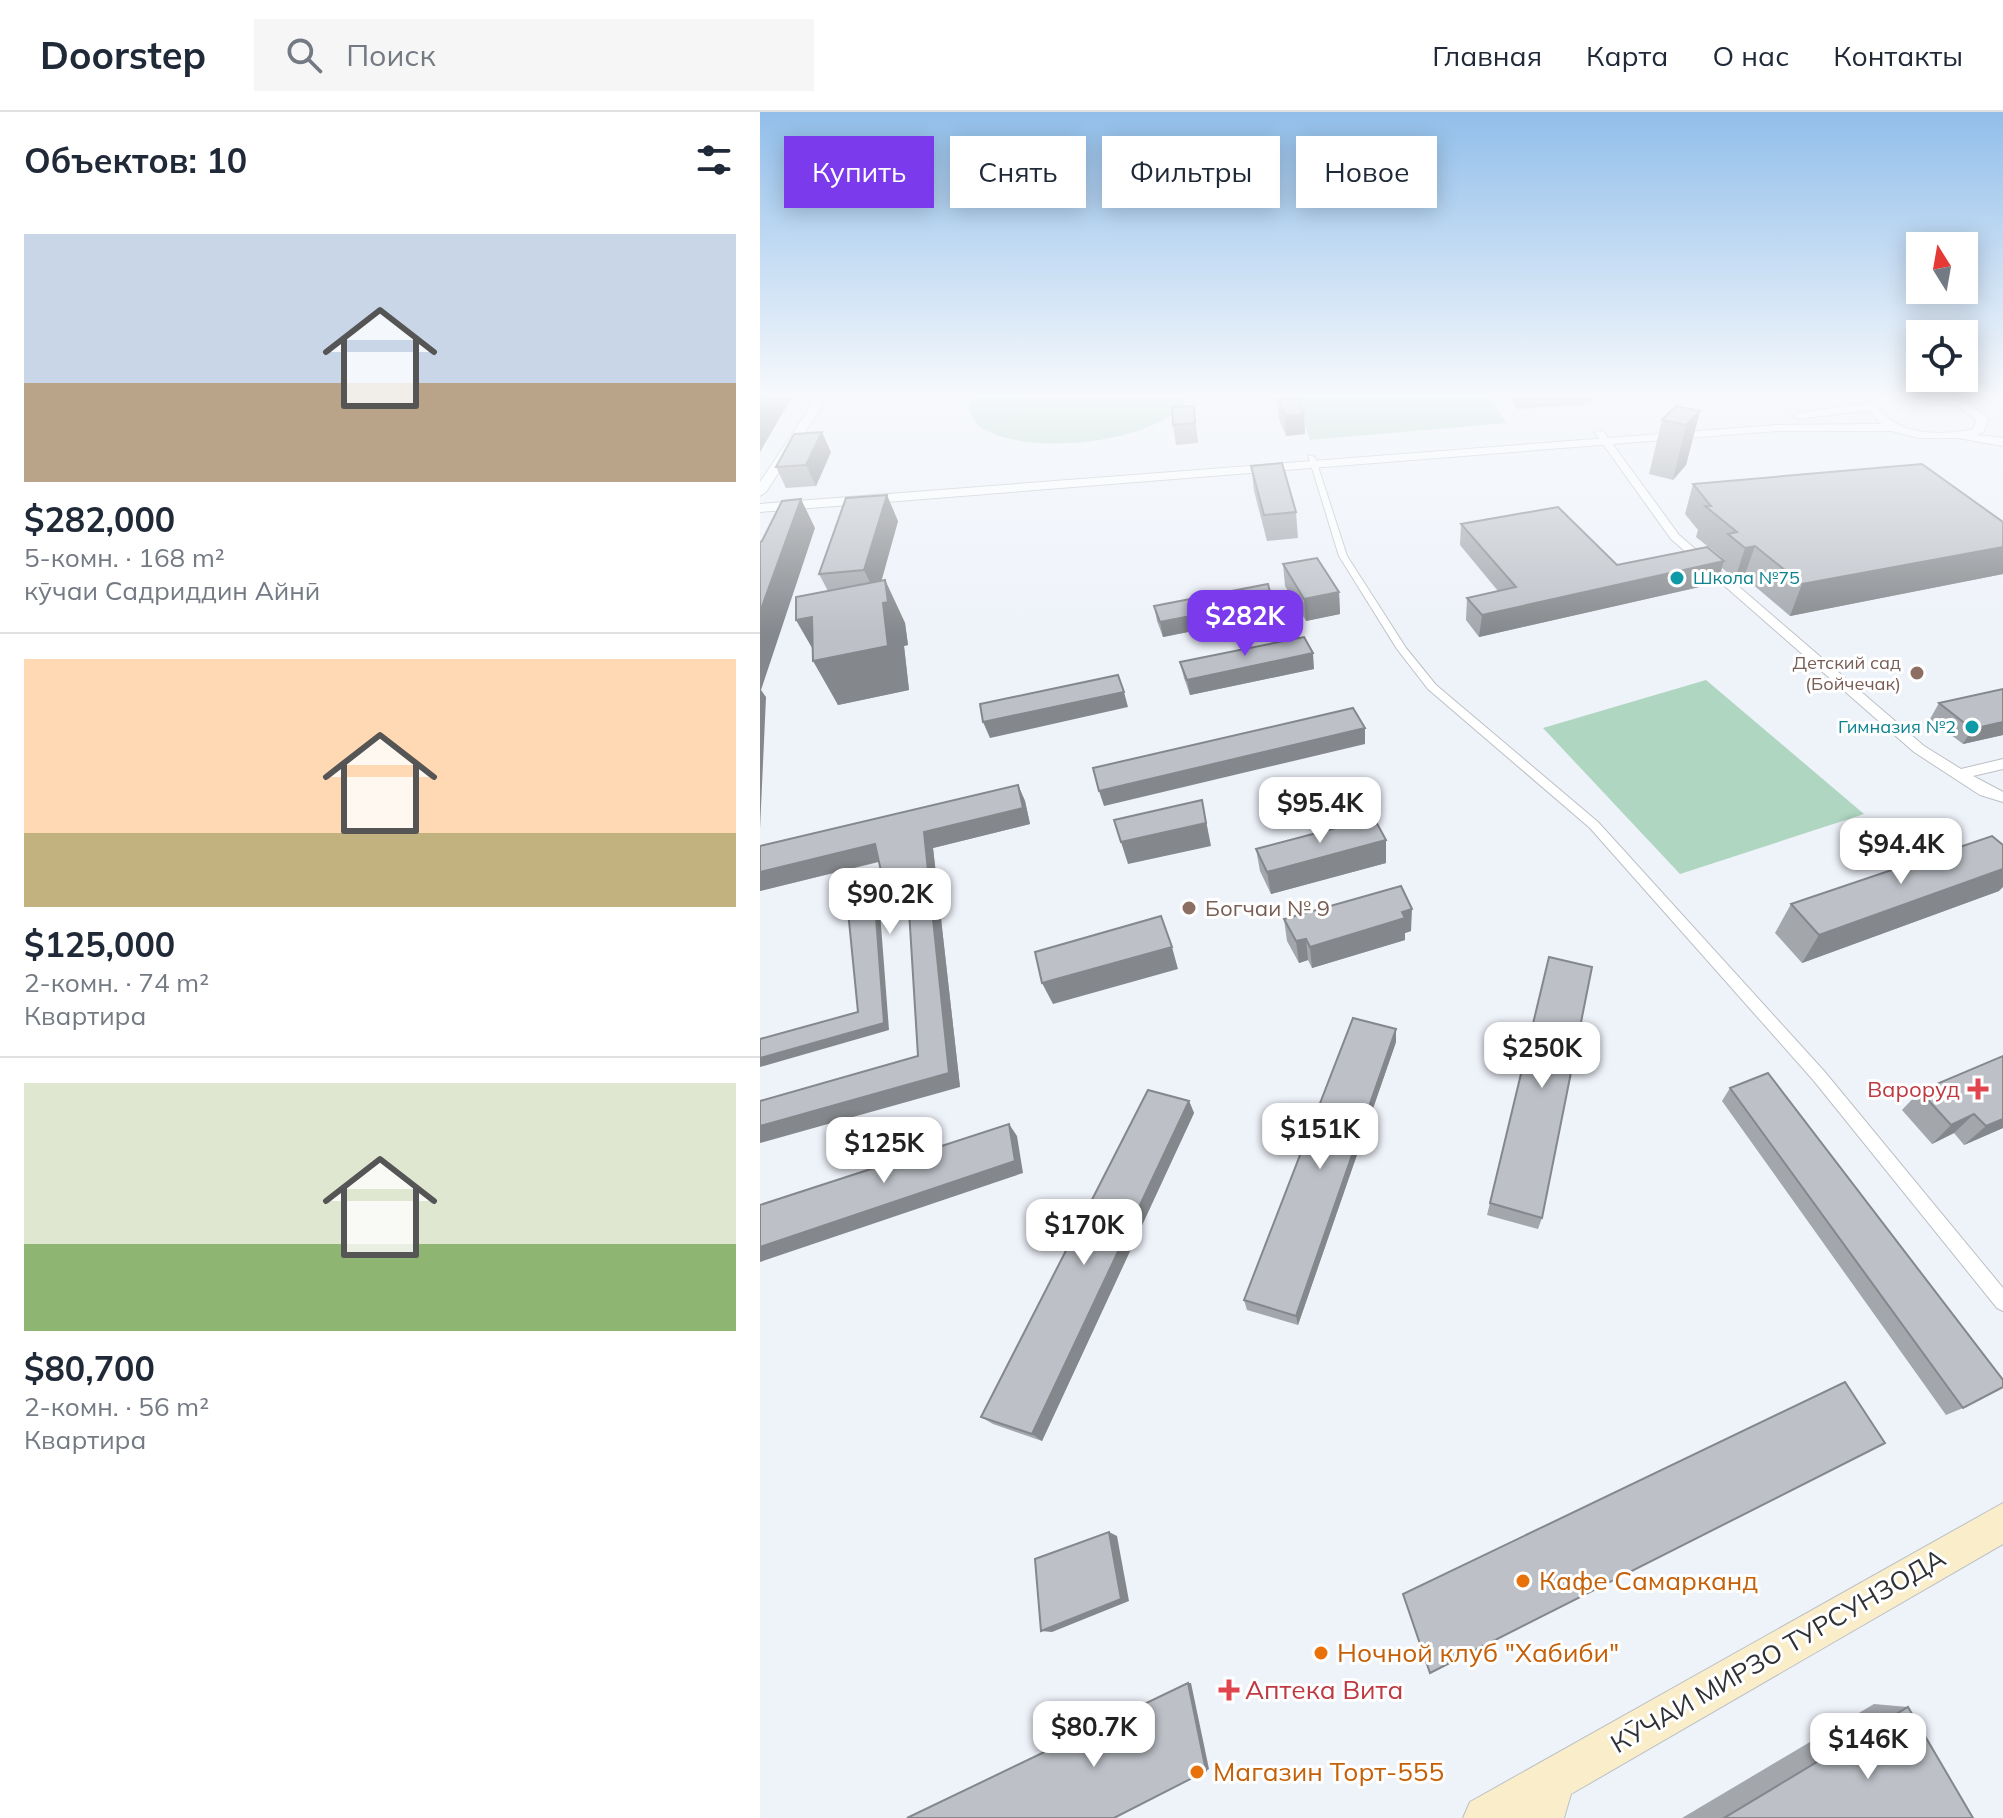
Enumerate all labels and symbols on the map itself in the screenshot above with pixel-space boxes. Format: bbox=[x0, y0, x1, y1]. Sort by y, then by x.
north arrow bbox=[1906, 232, 1978, 304]
place label: Школа №75 bbox=[1693, 566, 1800, 589]
marker: Школа №75 bbox=[1668, 569, 1686, 587]
pin: $282K bbox=[1189, 590, 1301, 658]
place label: Детский сад (Бойчечак) bbox=[1793, 651, 1901, 695]
marker: Детский сад (Бойчечак) bbox=[1908, 664, 1926, 682]
place label: Гимназия №2 bbox=[1838, 715, 1956, 738]
marker: Гимназия №2 bbox=[1963, 718, 1981, 736]
pin: $95.4K bbox=[1255, 777, 1385, 845]
pin: $94.4K bbox=[1836, 818, 1966, 886]
pin: $90.2K bbox=[825, 868, 955, 936]
place label: Богчаи № 9 bbox=[1205, 894, 1330, 922]
marker: Богчаи № 9 bbox=[1180, 899, 1198, 917]
pin: $250K bbox=[1486, 1022, 1598, 1090]
place label: Вароруд bbox=[1867, 1075, 1960, 1103]
marker: Вароруд bbox=[1967, 1078, 1989, 1100]
pin: $151K bbox=[1264, 1103, 1376, 1171]
pin: $125K bbox=[828, 1117, 940, 1185]
pin: $170K bbox=[1028, 1199, 1140, 1267]
street label: КӮЧАИ МИРЗО ТУРСУНЗОДА bbox=[1604, 1541, 1951, 1760]
place label: Кафе Самарканд bbox=[1539, 1564, 1758, 1597]
marker: Кафе Самарканд bbox=[1514, 1572, 1532, 1590]
place label: Ночной клуб "Хабиби" bbox=[1337, 1636, 1619, 1669]
marker: Ночной клуб "Хабиби" bbox=[1312, 1644, 1330, 1662]
place label: Аптека Вита bbox=[1245, 1673, 1403, 1706]
marker: Аптека Вита bbox=[1220, 1681, 1238, 1699]
pin: $80.7K bbox=[1029, 1701, 1159, 1769]
pin: $146K bbox=[1812, 1713, 1924, 1781]
place label: Магазин Торт-555 bbox=[1213, 1755, 1444, 1788]
marker: Магазин Торт-555 bbox=[1188, 1763, 1206, 1781]

